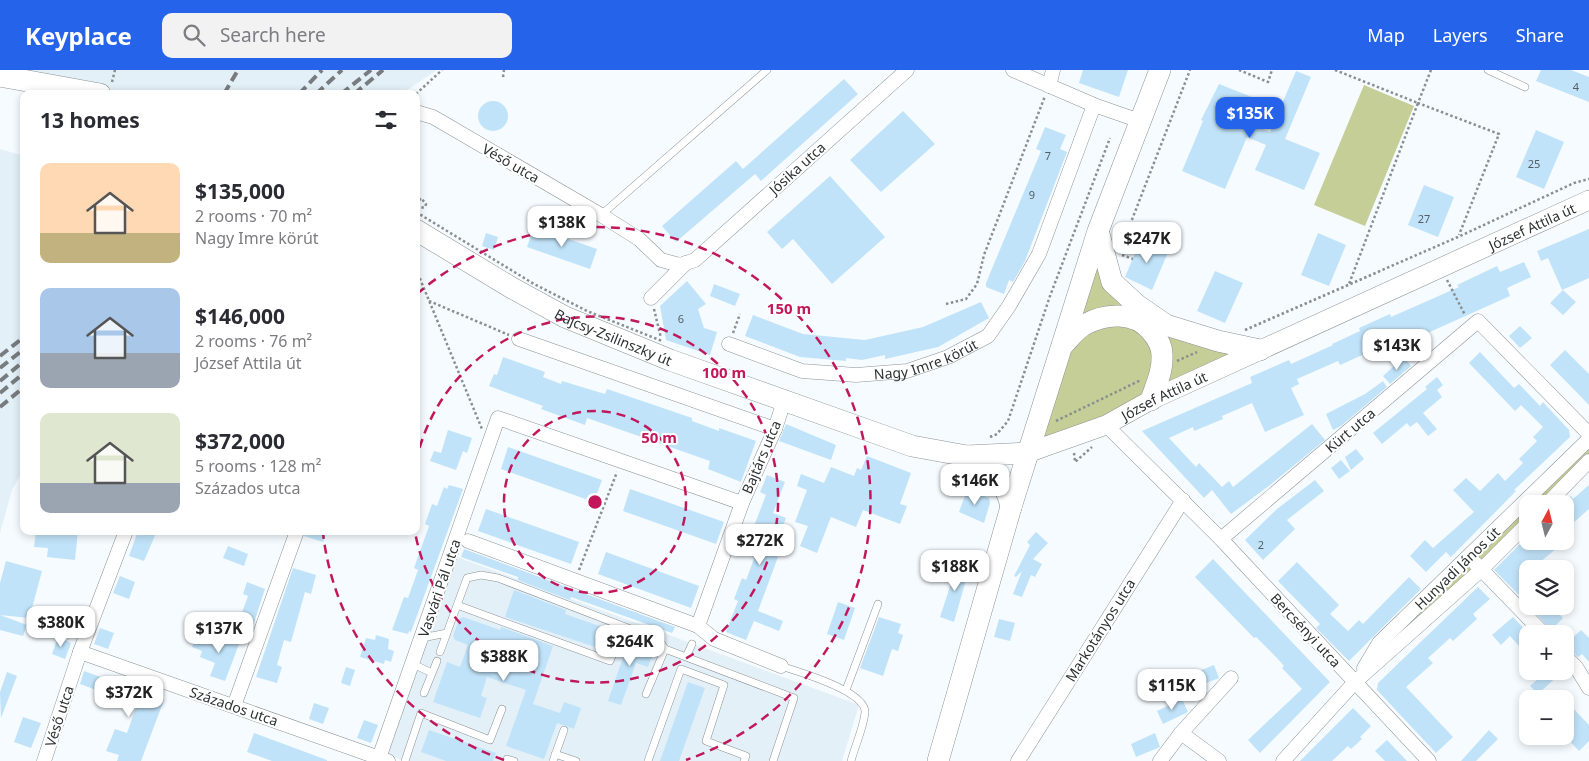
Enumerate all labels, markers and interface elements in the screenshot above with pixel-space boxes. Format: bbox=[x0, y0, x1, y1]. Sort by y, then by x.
search box bbox=[162, 13, 512, 58]
text: Keyplace bbox=[25, 19, 132, 52]
icon: search bbox=[180, 21, 208, 49]
text: Search here bbox=[220, 22, 326, 48]
text: Map bbox=[1367, 23, 1405, 47]
text: Layers bbox=[1433, 23, 1488, 47]
text: Share bbox=[1516, 23, 1564, 47]
house number: 4 bbox=[1573, 79, 1580, 94]
pin: $135K bbox=[1215, 97, 1285, 139]
text: $135K bbox=[1226, 102, 1274, 124]
text: 13 homes bbox=[40, 106, 140, 134]
icon: filters bbox=[372, 106, 400, 134]
street label: Jósika utca bbox=[763, 138, 829, 200]
street label: Véső utca bbox=[479, 139, 543, 187]
house number: 7 bbox=[1045, 148, 1051, 163]
house number: 25 bbox=[1528, 156, 1540, 171]
text: $135,000 bbox=[195, 177, 285, 205]
icon: home bbox=[80, 183, 140, 243]
house number: 9 bbox=[1029, 187, 1035, 202]
street label: József Attila út bbox=[1484, 198, 1578, 255]
text: 2 rooms · 70 m² bbox=[195, 205, 312, 227]
pin: $138K bbox=[527, 206, 597, 248]
text: $138K bbox=[538, 211, 586, 233]
house number: 27 bbox=[1418, 211, 1430, 226]
pin: $247K bbox=[1112, 222, 1182, 264]
text: Nagy Imre körút bbox=[195, 227, 319, 249]
text: $247K bbox=[1123, 227, 1171, 249]
text: 150 m bbox=[767, 298, 811, 318]
text: $146,000 bbox=[195, 302, 285, 330]
street label: Bajcsy-Zsilinszky út bbox=[551, 304, 675, 369]
icon: home bbox=[80, 308, 140, 368]
house number: 6 bbox=[678, 311, 684, 326]
pin: $143K bbox=[1362, 328, 1432, 371]
text: 2 rooms · 76 m² bbox=[195, 330, 312, 352]
street label: Nagy Imre körút bbox=[873, 334, 980, 383]
text: $143K bbox=[1373, 334, 1421, 356]
text: József Attila út bbox=[195, 352, 302, 374]
text: 100 m bbox=[702, 362, 746, 382]
street label: József Attila út bbox=[1116, 366, 1210, 425]
street label: Kürt utca bbox=[1321, 403, 1379, 457]
street label: Bajtárs utca bbox=[737, 417, 785, 497]
text: $372,000 bbox=[195, 427, 285, 455]
text: 50 m bbox=[641, 427, 677, 447]
icon: home bbox=[80, 433, 140, 493]
text: 5 rooms · 128 m² bbox=[195, 455, 321, 477]
pin: $146K bbox=[940, 464, 1010, 506]
text: $146K bbox=[951, 469, 999, 491]
text: Százados utca bbox=[195, 477, 300, 499]
centre of rings bbox=[586, 493, 604, 511]
north arrow bbox=[1519, 495, 1574, 550]
map controls bbox=[1519, 495, 1574, 745]
street label: Hunyadi János út bbox=[1410, 522, 1504, 614]
pin: $272K bbox=[725, 524, 795, 566]
text: $272K bbox=[736, 529, 784, 551]
street label: Vasvári Pál utca bbox=[413, 536, 465, 640]
house number: 2 bbox=[1258, 537, 1264, 552]
pin: $188K bbox=[920, 550, 990, 592]
text: $188K bbox=[931, 555, 979, 577]
button: layers bbox=[1519, 560, 1574, 615]
street label: Markotányos utca bbox=[1061, 575, 1139, 685]
street label: Bercsényi utca bbox=[1267, 589, 1345, 671]
pin: $380K bbox=[26, 606, 96, 648]
text: $380K bbox=[37, 611, 85, 633]
pin: $137K bbox=[184, 612, 254, 654]
text: $137K bbox=[195, 617, 243, 639]
pin: $264K bbox=[595, 624, 665, 667]
button: + bbox=[1519, 625, 1574, 680]
text: $264K bbox=[606, 630, 654, 652]
pin: $388K bbox=[469, 640, 539, 682]
text: $388K bbox=[480, 645, 528, 667]
pin: $115K bbox=[1137, 668, 1207, 711]
text: $115K bbox=[1148, 674, 1196, 696]
pin: $372K bbox=[94, 676, 164, 718]
text: $372K bbox=[105, 681, 153, 703]
street label: Százados utca bbox=[187, 682, 281, 730]
street label: Véső utca bbox=[40, 683, 78, 749]
button: − bbox=[1519, 690, 1574, 745]

